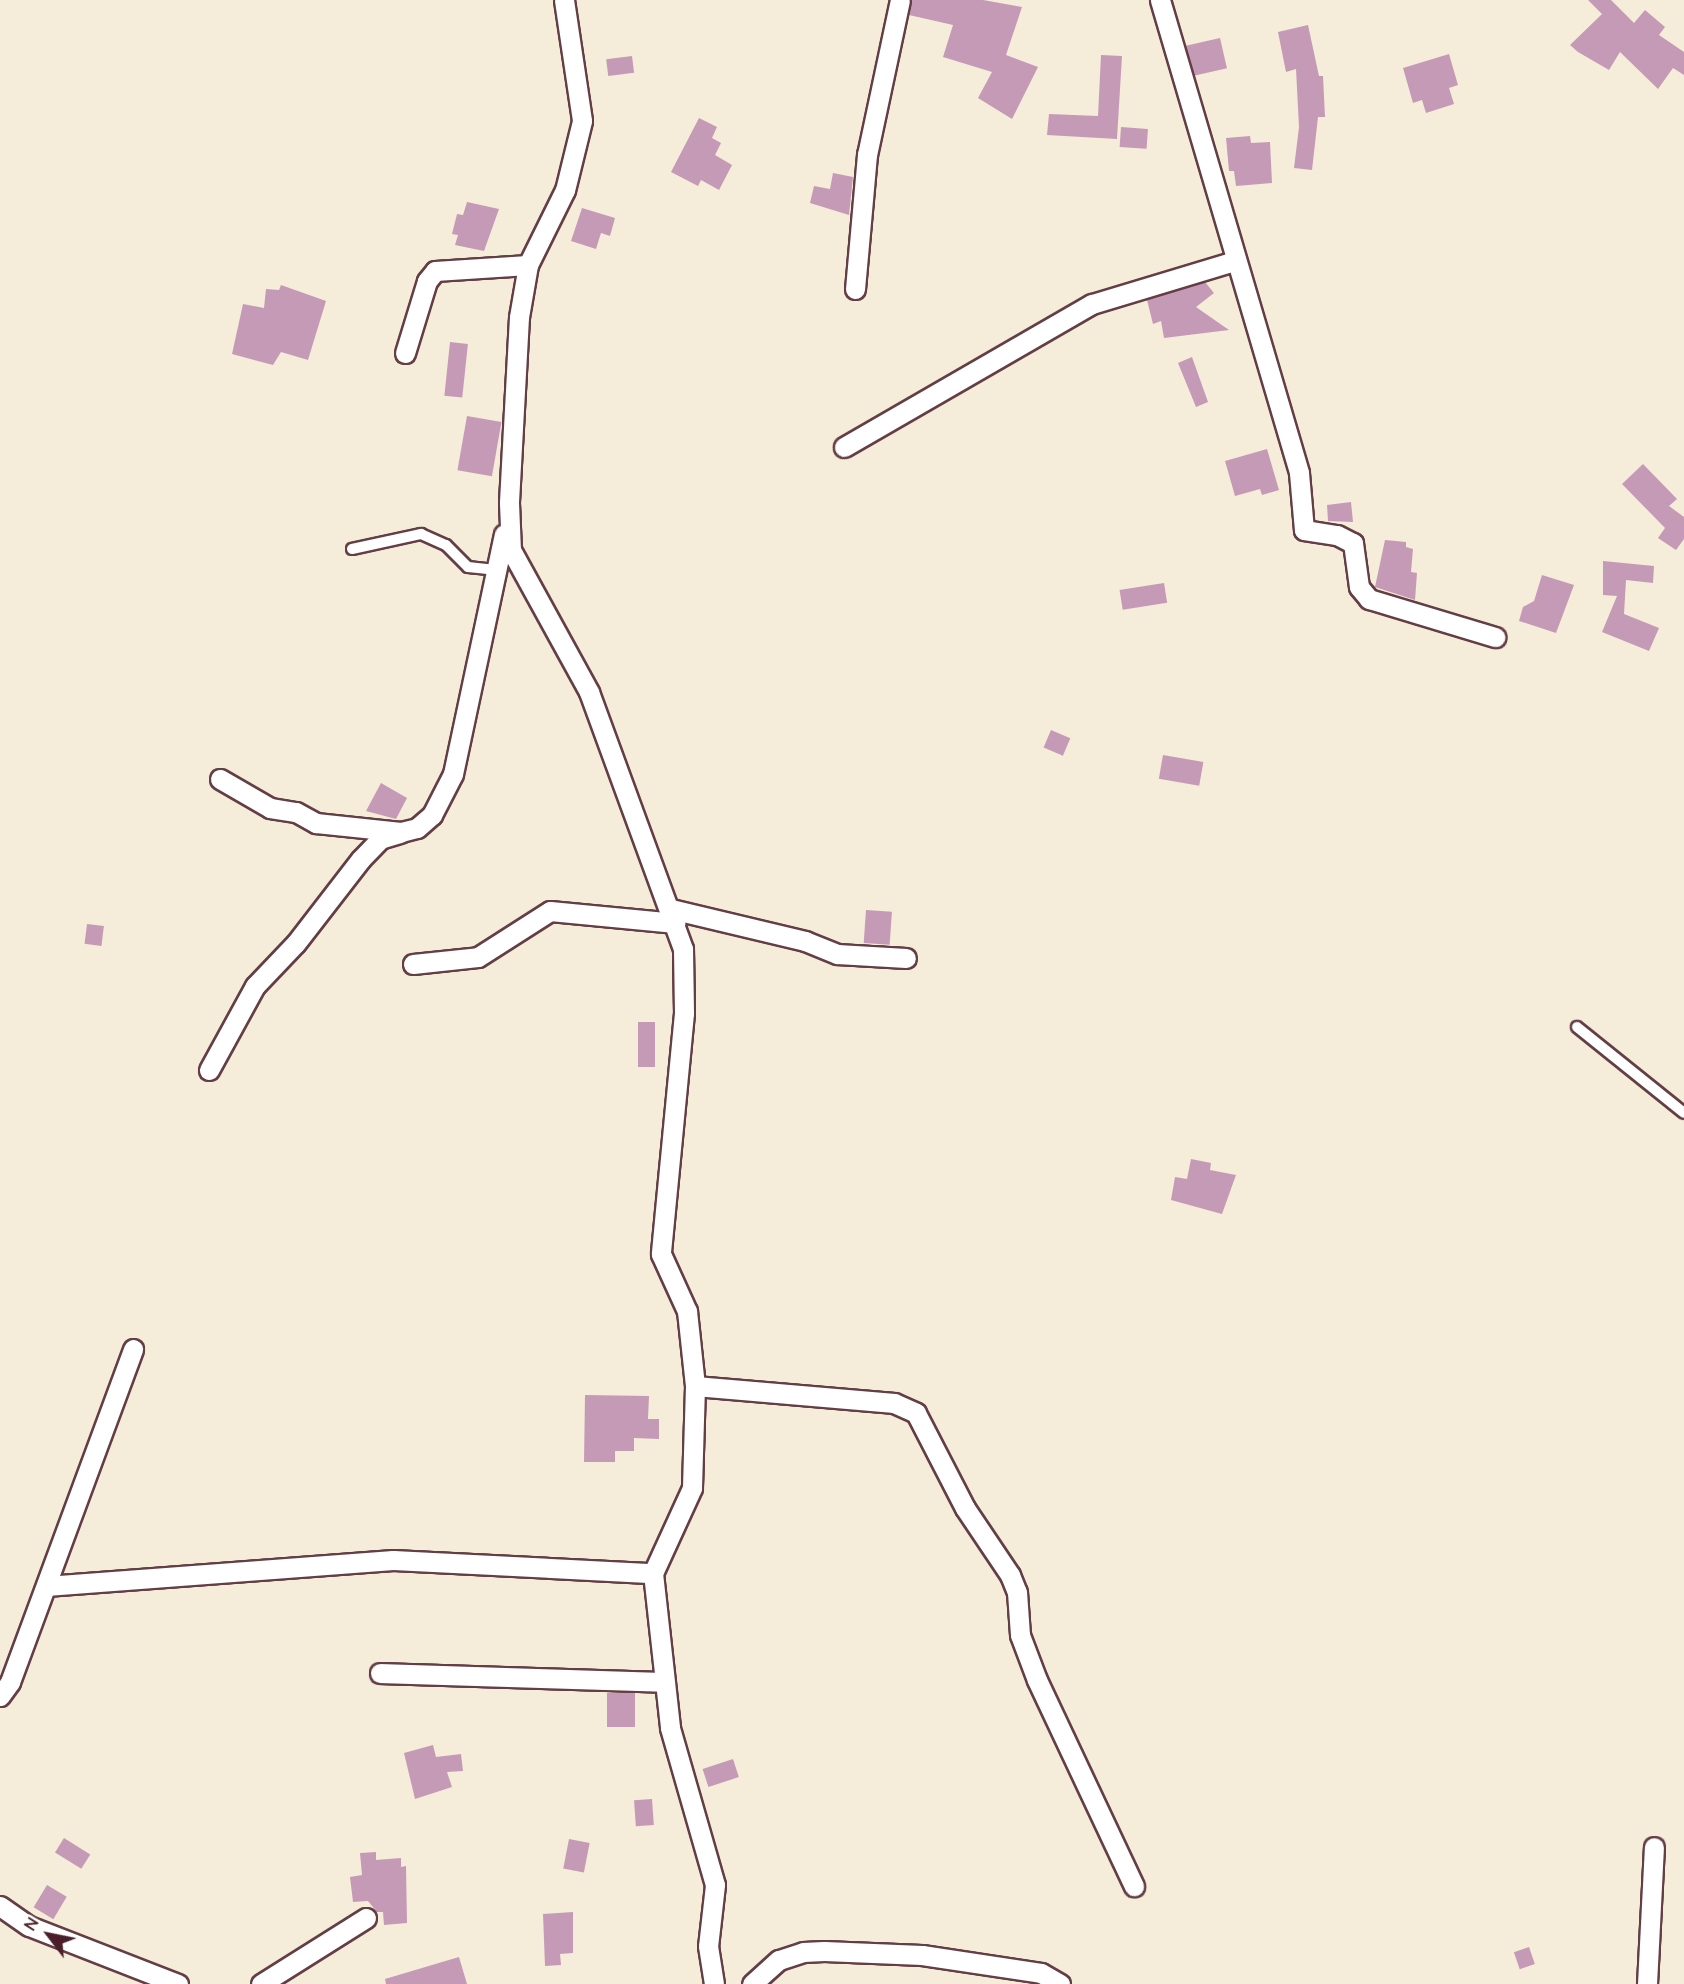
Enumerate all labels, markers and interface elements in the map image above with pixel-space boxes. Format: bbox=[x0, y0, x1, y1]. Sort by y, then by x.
north arrow bbox=[14, 1900, 84, 1970]
text: N bbox=[19, 1913, 44, 1935]

